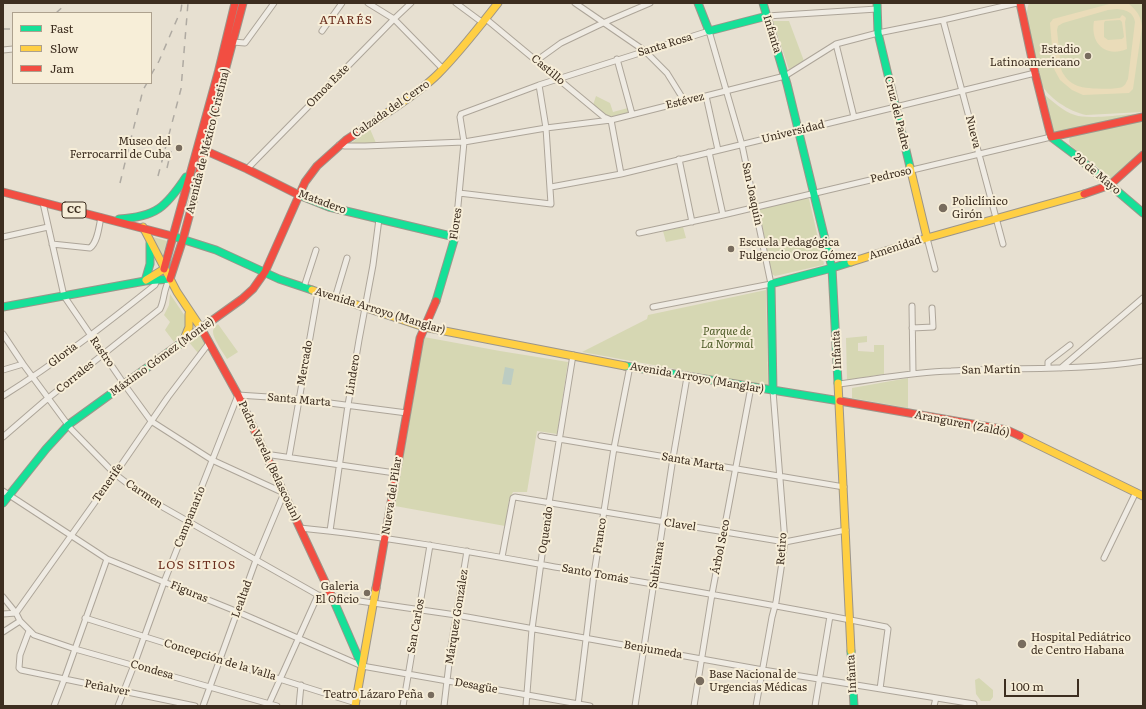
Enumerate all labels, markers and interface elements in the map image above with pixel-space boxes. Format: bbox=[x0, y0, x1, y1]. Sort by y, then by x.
legend bbox=[12, 12, 152, 84]
district label: ATARÉS bbox=[319, 13, 373, 27]
street label: Infanta bbox=[760, 13, 784, 55]
text: Fast bbox=[50, 19, 73, 37]
street label: Santa Rosa bbox=[636, 30, 694, 60]
text: Slow bbox=[50, 39, 78, 57]
place label: Estadio Latinoamericano bbox=[990, 43, 1080, 69]
marker: Estadio Latinoamericano bbox=[1083, 51, 1093, 61]
street label: Castillo bbox=[528, 52, 568, 88]
text: Jam bbox=[50, 59, 74, 77]
street label: Omoa Este bbox=[304, 62, 352, 110]
street label: Avenida de México (Cristina) bbox=[183, 67, 233, 215]
street label: Cruz del Padre bbox=[881, 75, 913, 151]
street label: Calzada del Cerro bbox=[350, 77, 432, 141]
street label: Estévez bbox=[664, 90, 706, 112]
street label: Nueva bbox=[963, 114, 983, 150]
street label: Universidad bbox=[760, 118, 826, 146]
place label: Museo del Ferrocarril de Cuba bbox=[70, 135, 171, 161]
marker: Museo del Ferrocarril de Cuba bbox=[174, 143, 184, 153]
street label: 20 de Mayo bbox=[1071, 151, 1123, 197]
street label: San Joaquín bbox=[739, 161, 765, 227]
street label: Pedroso bbox=[869, 164, 913, 186]
street label: Matadero bbox=[296, 187, 348, 217]
place label: Policlínico Girón bbox=[952, 195, 1008, 221]
road number: CC bbox=[62, 202, 86, 218]
marker: Policlínico Girón bbox=[937, 202, 949, 214]
street label: Flores bbox=[447, 207, 465, 241]
street label: Amenidad bbox=[867, 233, 923, 263]
place label: Escuela Pedagógica Fulgencio Oroz Gómez bbox=[739, 236, 856, 262]
marker: Escuela Pedagógica Fulgencio Oroz Gómez bbox=[726, 244, 736, 254]
street label: Avenida Arroyo (Manglar) bbox=[313, 285, 447, 337]
street label: Máximo Gómez (Monte) bbox=[107, 315, 217, 399]
park label: Parque de La Normal bbox=[701, 325, 753, 351]
street label: Infanta bbox=[829, 330, 845, 370]
street label: Rastro bbox=[87, 334, 117, 370]
street label: Mercado bbox=[295, 339, 315, 387]
street label: Gloria bbox=[46, 340, 80, 370]
street label: Lindero bbox=[343, 353, 363, 397]
street label: Corrales bbox=[54, 358, 96, 396]
street label: Avenida Arroyo (Manglar) bbox=[629, 360, 765, 396]
street label: San Martín bbox=[961, 363, 1021, 377]
street label: Santa Marta bbox=[267, 391, 331, 409]
street label: Padre Varela (Belascoaín) bbox=[235, 399, 303, 523]
street label: Aranguren (Zaldó) bbox=[913, 408, 1011, 440]
street label: Santa Marta bbox=[660, 450, 726, 474]
street label: Nueva del Pilar bbox=[379, 456, 405, 536]
street label: Tenerife bbox=[90, 461, 126, 505]
street label: Carmen bbox=[123, 477, 165, 511]
street label: Campanario bbox=[172, 484, 208, 550]
street label: Oquendo bbox=[536, 505, 556, 555]
street label: Clavel bbox=[663, 516, 697, 534]
street label: Franco bbox=[591, 517, 609, 555]
street label: Árbol Seco bbox=[709, 518, 733, 576]
street label: Retiro bbox=[774, 532, 790, 566]
street label: Subirana bbox=[647, 540, 667, 590]
district label: LOS SITIOS bbox=[158, 558, 236, 572]
street label: Santo Tomás bbox=[561, 562, 629, 586]
street label: Márquez González bbox=[443, 569, 471, 665]
street label: Figuras bbox=[168, 578, 210, 606]
street label: Lealtad bbox=[229, 578, 255, 620]
place label: Galeria El Oficio bbox=[315, 580, 359, 606]
marker: Galeria El Oficio bbox=[362, 588, 372, 598]
street label: San Carlos bbox=[405, 598, 427, 654]
place label: Hospital Pediátrico de Centro Habana bbox=[1031, 631, 1131, 657]
street label: Concepción de la Valla bbox=[162, 637, 278, 683]
street label: Benjumeda bbox=[623, 638, 683, 662]
marker: Hospital Pediátrico de Centro Habana bbox=[1016, 638, 1028, 650]
street label: Infanta bbox=[844, 654, 860, 694]
street label: Condesa bbox=[129, 658, 175, 682]
place label: Base Nacional de Urgencias Médicas bbox=[709, 668, 807, 694]
scale bar bbox=[1006, 671, 1081, 697]
marker: Base Nacional de Urgencias Médicas bbox=[694, 675, 706, 687]
street label: Desagüe bbox=[453, 676, 499, 696]
street label: Peñalver bbox=[83, 677, 131, 699]
text: 100 m bbox=[1011, 677, 1044, 695]
place label: Teatro Lázaro Peña bbox=[323, 688, 423, 702]
marker: Teatro Lázaro Peña bbox=[426, 690, 436, 700]

